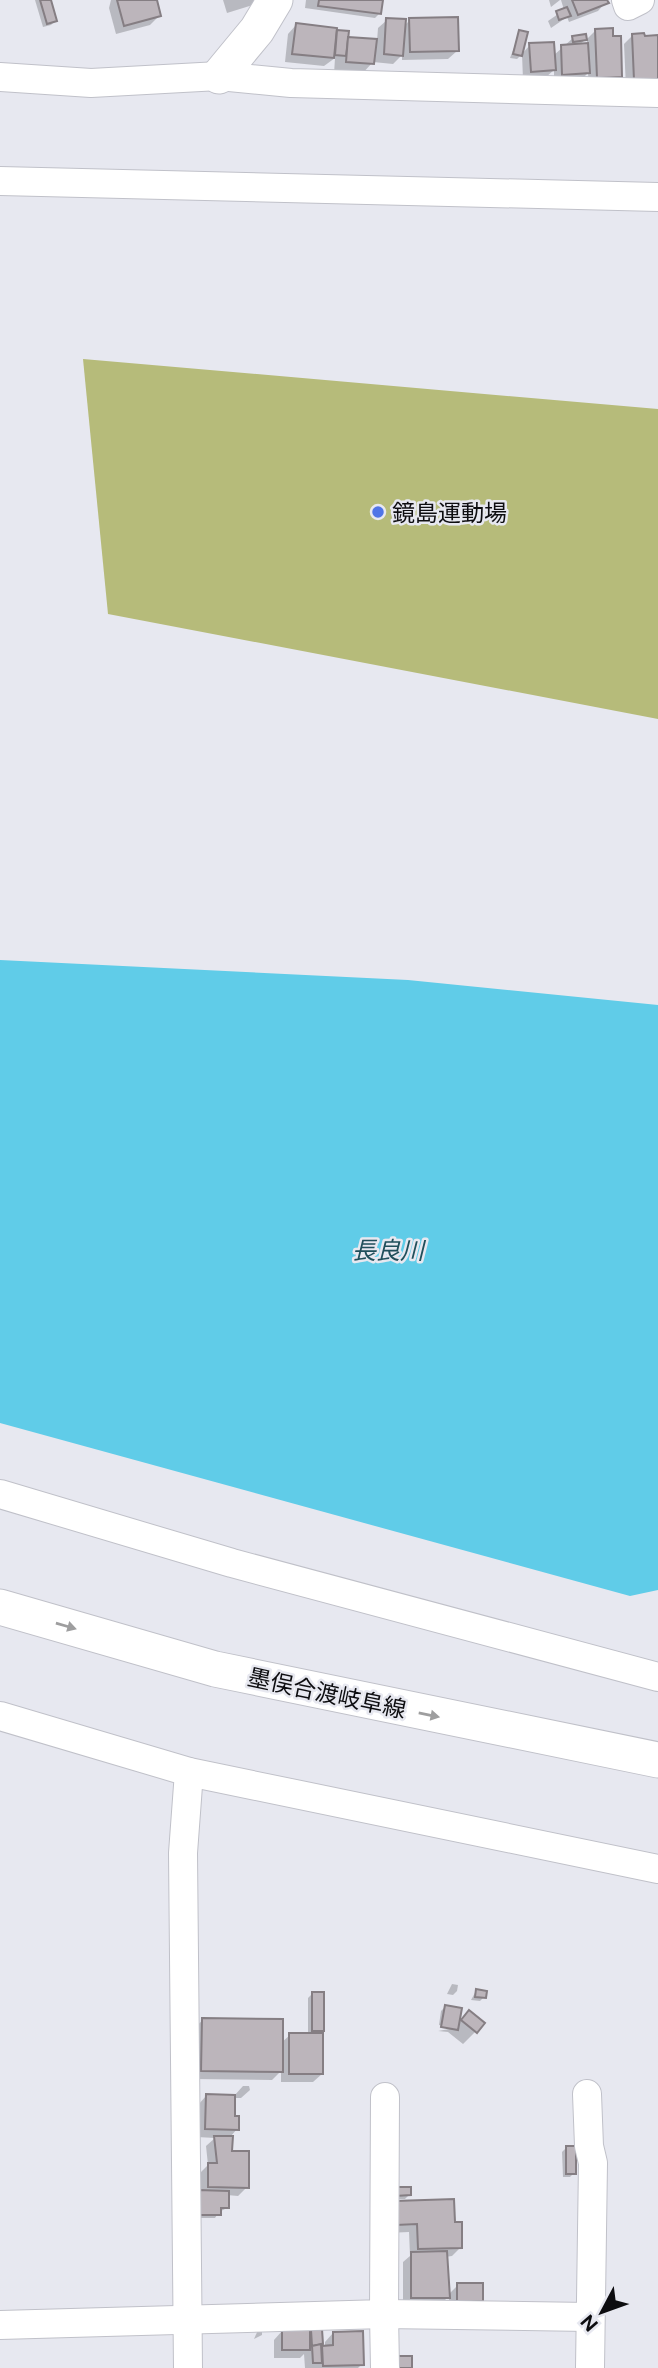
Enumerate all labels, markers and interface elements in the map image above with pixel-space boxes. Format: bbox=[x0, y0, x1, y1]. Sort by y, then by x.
place label: 鏡島運動場 bbox=[392, 499, 507, 526]
marker: 鏡島運動場 bbox=[370, 504, 386, 520]
water label: 長良川 bbox=[352, 1236, 427, 1264]
one-way arrow bbox=[55, 1621, 77, 1632]
street label: 墨俣合渡岐阜線 bbox=[245, 1663, 409, 1723]
one-way arrow bbox=[418, 1710, 440, 1721]
north arrow bbox=[567, 2277, 637, 2347]
text: N bbox=[576, 2310, 602, 2336]

